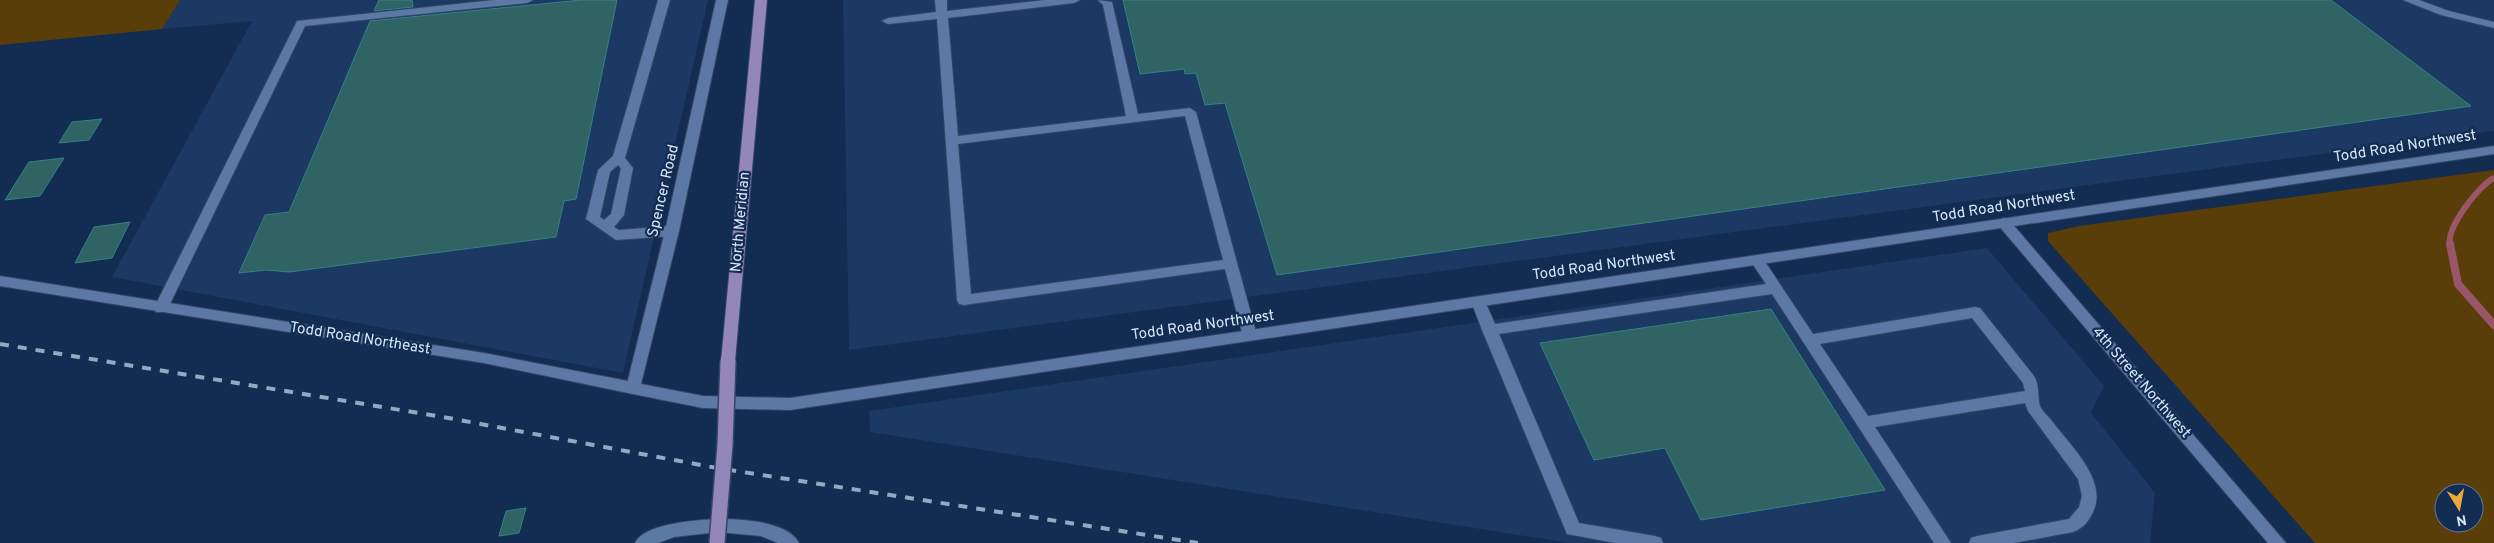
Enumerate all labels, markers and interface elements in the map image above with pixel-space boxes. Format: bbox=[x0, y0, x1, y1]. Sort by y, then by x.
street label: Todd Road Northwest bbox=[2332, 126, 2478, 168]
street label: Spencer Road bbox=[644, 143, 684, 239]
street label: North Meridian bbox=[727, 171, 755, 273]
street label: Todd Road Northwest bbox=[1931, 186, 2077, 228]
street label: Todd Road Northwest bbox=[1531, 247, 1677, 285]
street label: Todd Road Northwest bbox=[1130, 307, 1276, 345]
street label: Todd Road Northeast bbox=[288, 319, 432, 359]
street label: 4th Street Northwest bbox=[2088, 323, 2194, 443]
north arrow bbox=[2434, 483, 2484, 533]
text: N bbox=[2455, 510, 2468, 529]

